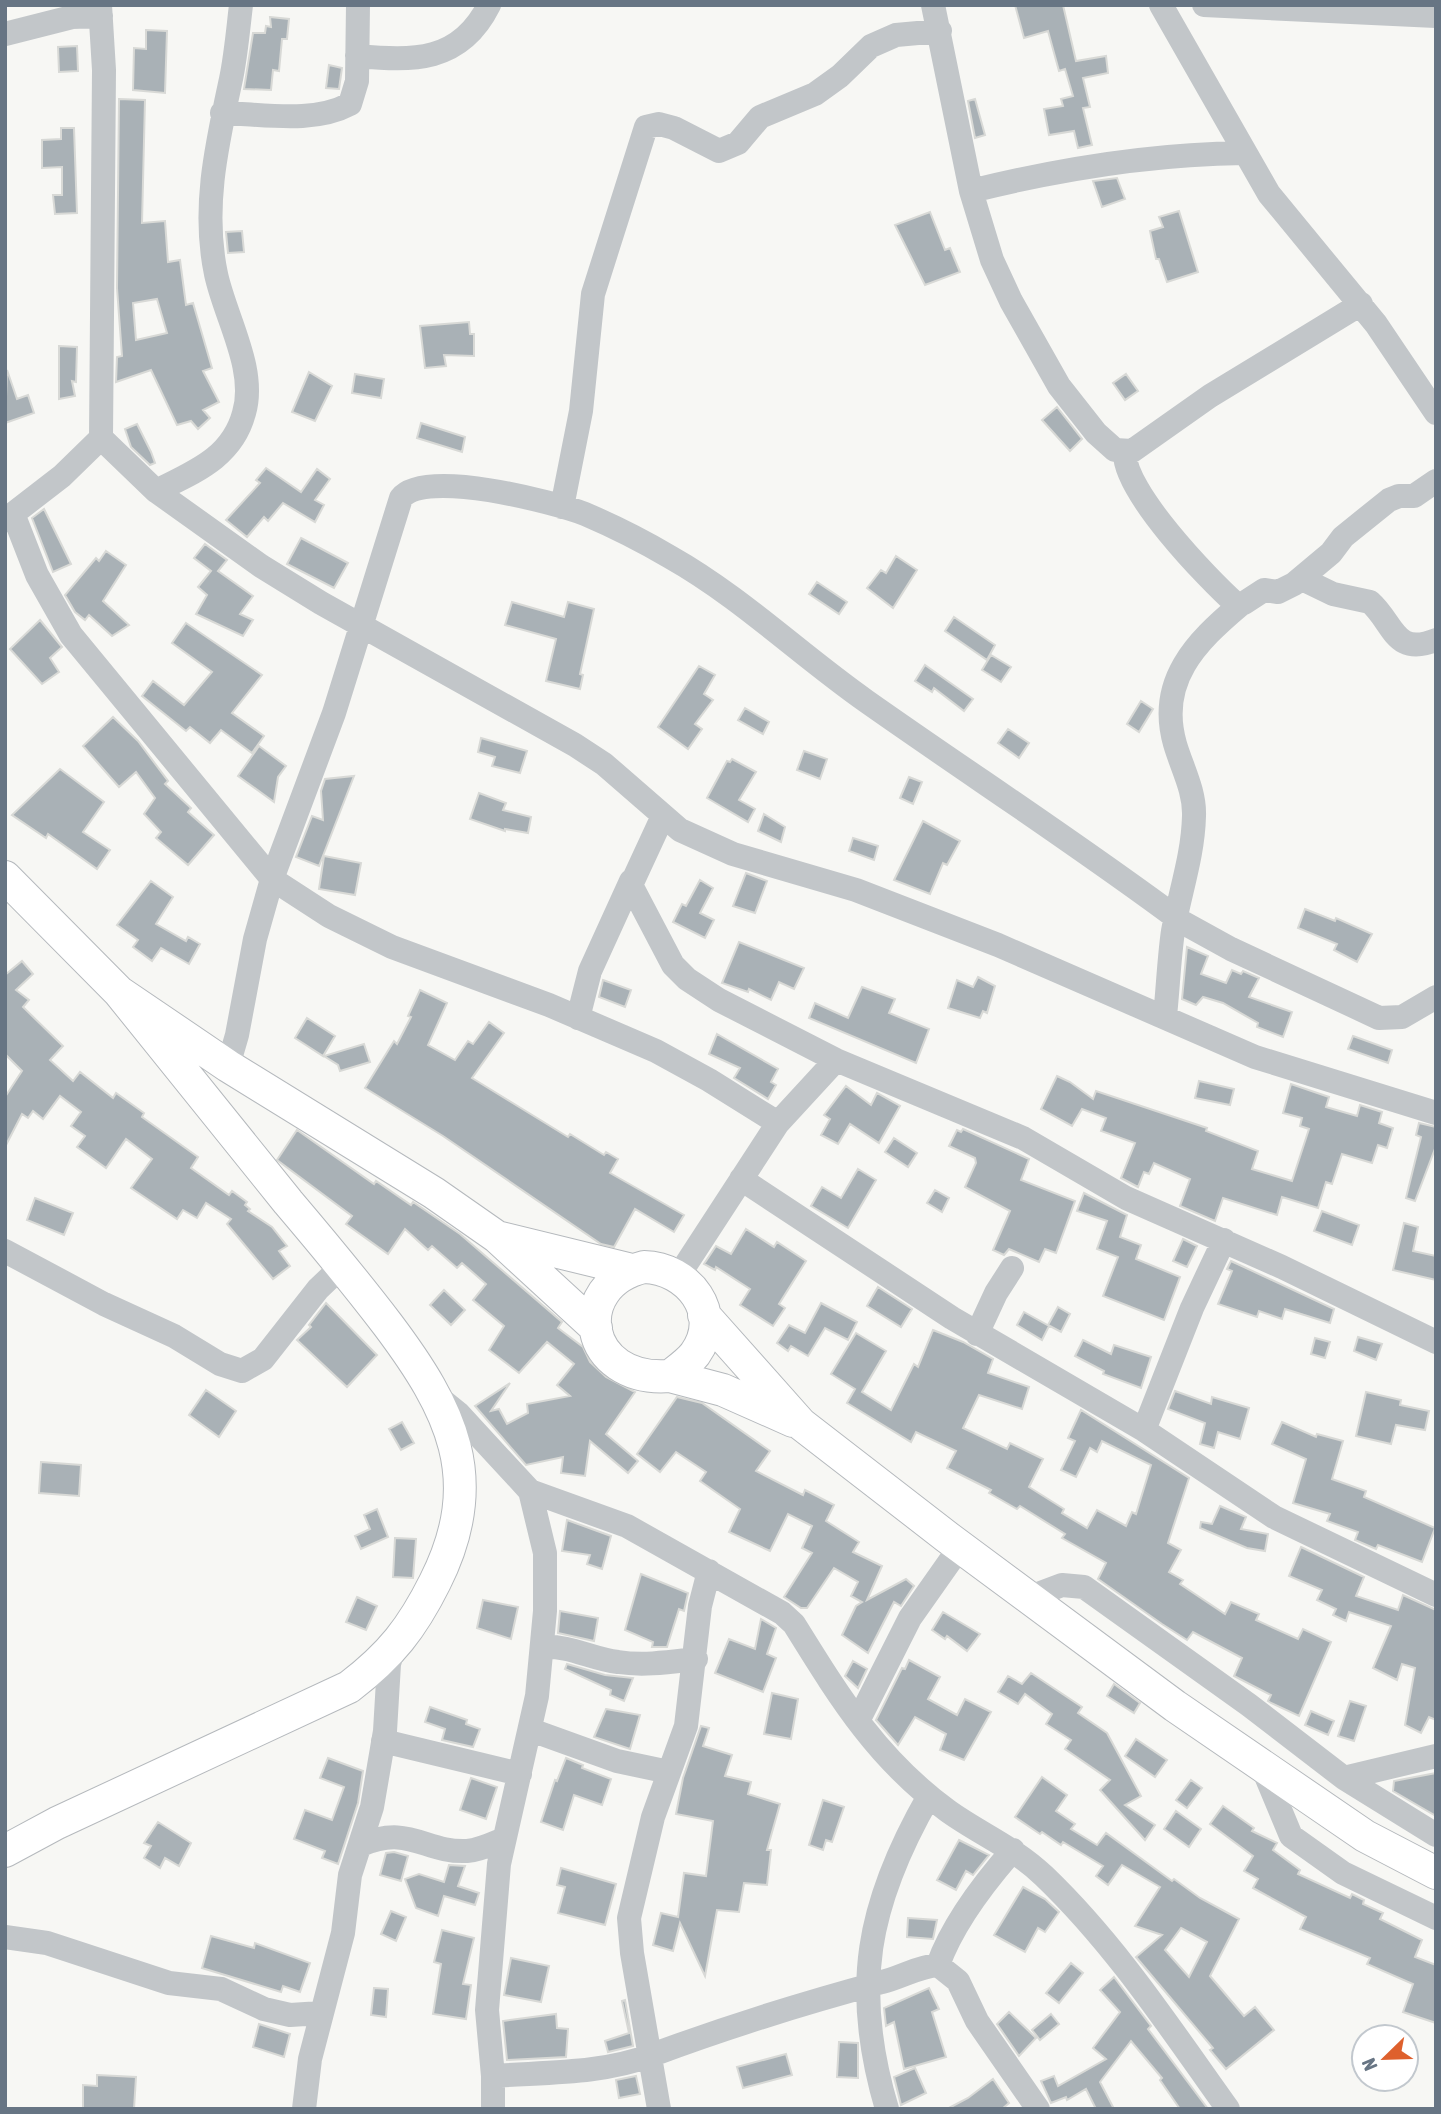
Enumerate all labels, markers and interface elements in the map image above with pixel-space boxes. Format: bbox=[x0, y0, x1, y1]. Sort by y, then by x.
north arrow bbox=[1350, 2023, 1420, 2093]
text: N bbox=[1357, 2055, 1382, 2074]

